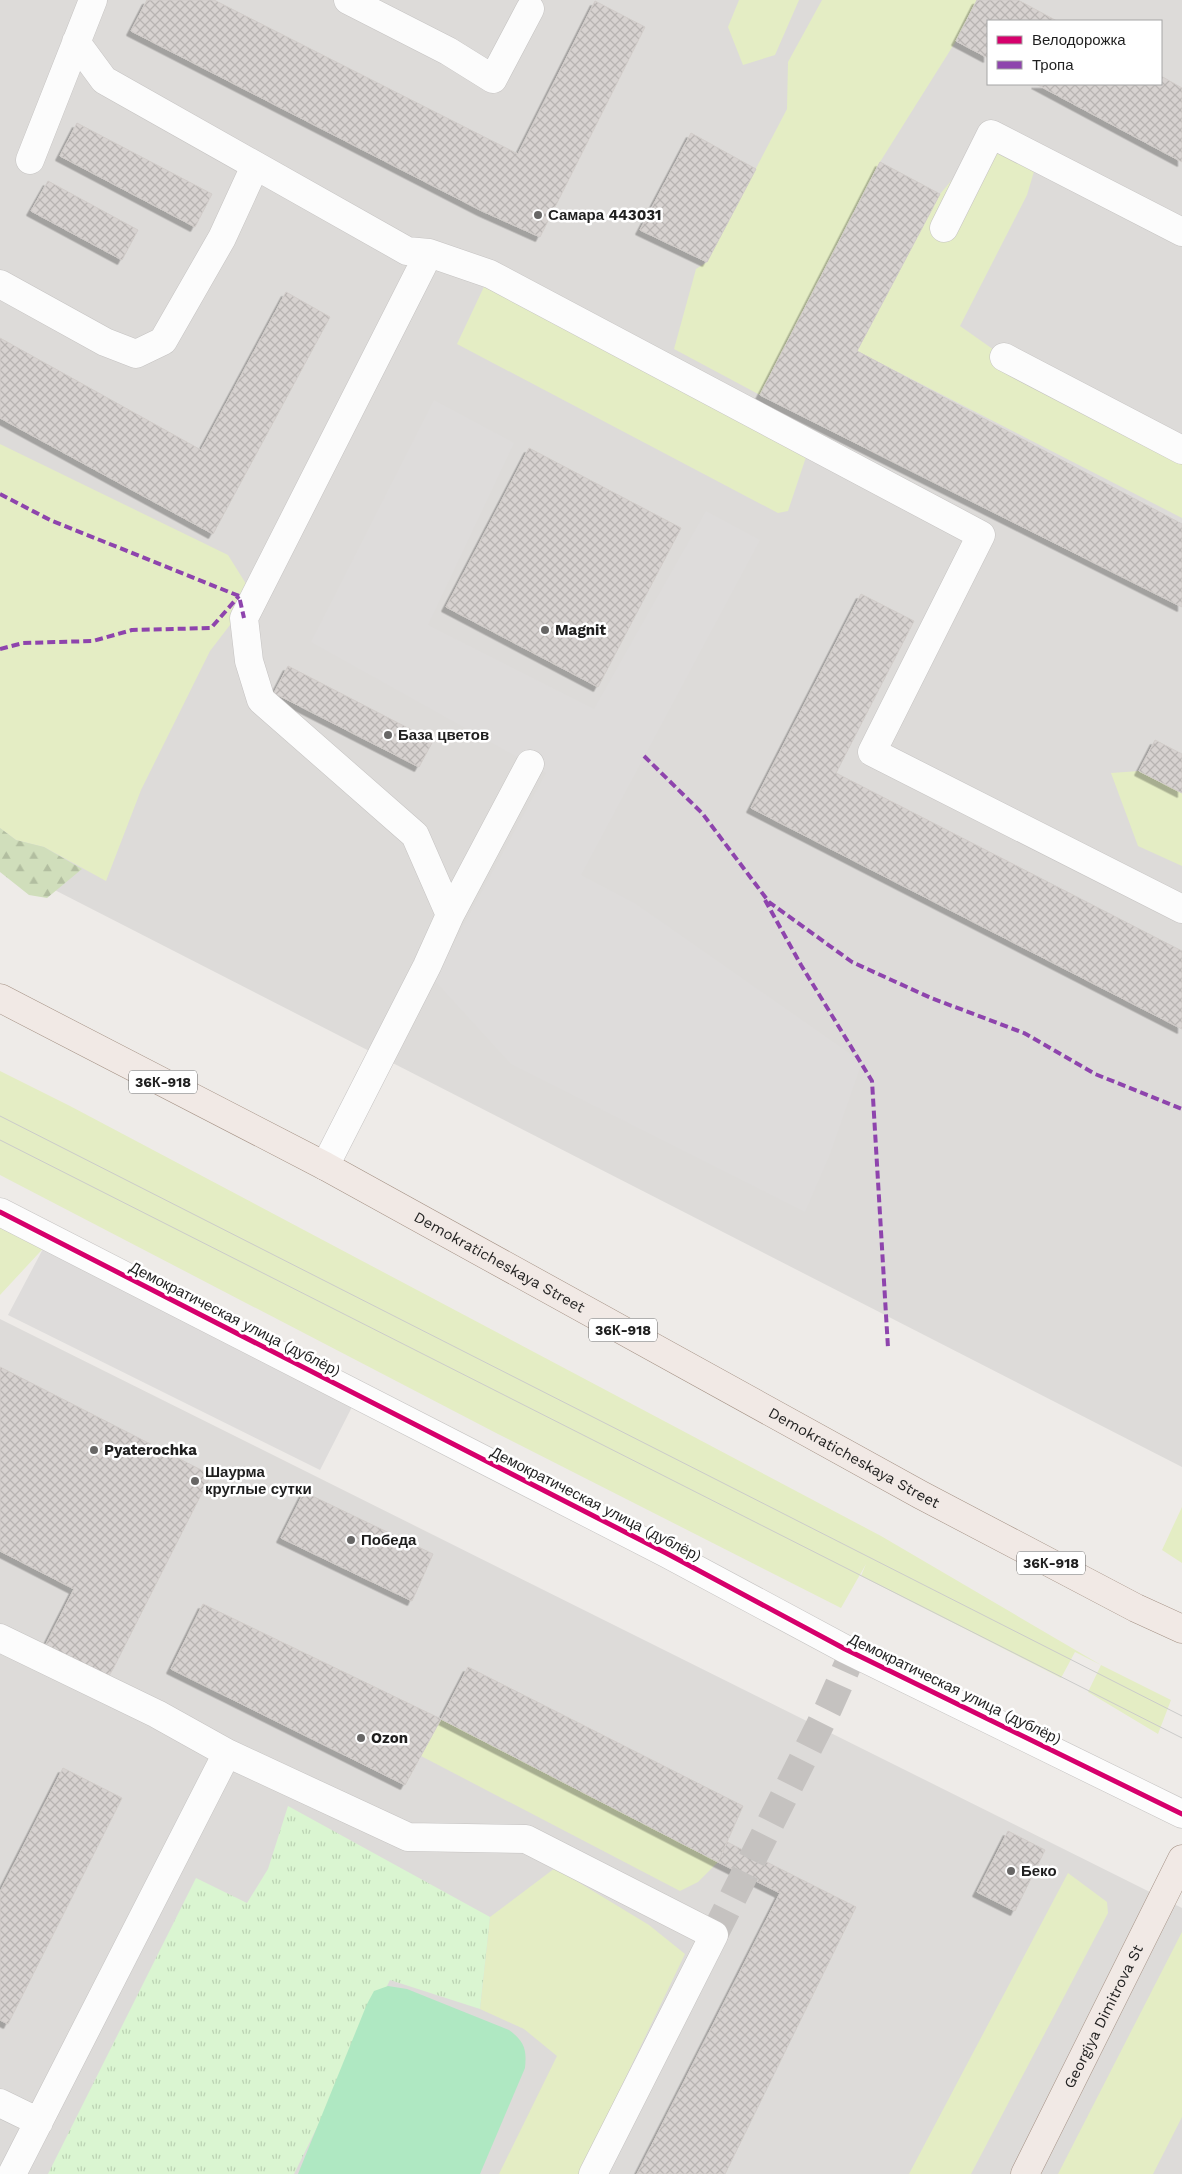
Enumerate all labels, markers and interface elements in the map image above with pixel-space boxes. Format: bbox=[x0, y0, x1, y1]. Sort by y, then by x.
legend bbox=[987, 20, 1162, 85]
text: Велодорожка bbox=[1032, 31, 1126, 49]
text: Тропа bbox=[1032, 56, 1074, 74]
place label: Самара 443031 bbox=[548, 206, 662, 224]
marker: Самара 443031 bbox=[532, 209, 544, 221]
place label: Magnit bbox=[555, 621, 606, 639]
marker: Magnit bbox=[539, 624, 551, 636]
place label: База цветов bbox=[398, 726, 489, 744]
marker: База цветов bbox=[382, 729, 394, 741]
road number: 36К-918 bbox=[129, 1070, 197, 1094]
street label: Demokraticheskaya Street bbox=[411, 1208, 589, 1317]
street label: Демократическая улица (дублёр) bbox=[127, 1258, 343, 1380]
road number: 36К-918 bbox=[589, 1318, 657, 1342]
street label: Demokraticheskaya Street bbox=[765, 1404, 943, 1512]
place label: Pyaterochka bbox=[104, 1441, 197, 1459]
street label: Демократическая улица (дублёр) bbox=[488, 1443, 704, 1565]
marker: Pyaterochka bbox=[88, 1444, 100, 1456]
place label: Шаурма круглые сутки bbox=[205, 1463, 312, 1498]
marker: Шаурма круглые сутки bbox=[189, 1475, 201, 1487]
place label: Победа bbox=[361, 1531, 417, 1549]
marker: Победа bbox=[345, 1534, 357, 1546]
road number: 36К-918 bbox=[1017, 1552, 1085, 1575]
street label: Демократическая улица (дублёр) bbox=[846, 1630, 1064, 1748]
place label: Ozon bbox=[371, 1729, 408, 1747]
marker: Ozon bbox=[355, 1732, 367, 1744]
place label: Беко bbox=[1021, 1862, 1057, 1880]
marker: Беко bbox=[1005, 1865, 1017, 1877]
street label: Georgiya Dimitrova St bbox=[1060, 1941, 1147, 2091]

